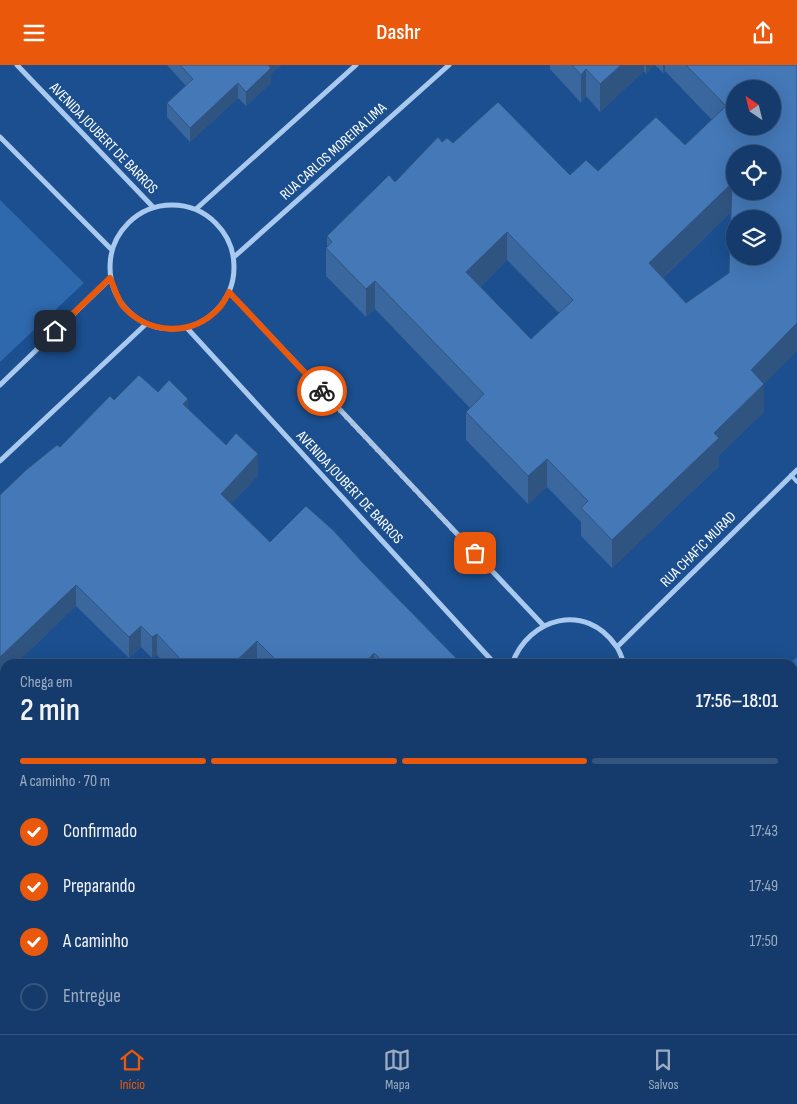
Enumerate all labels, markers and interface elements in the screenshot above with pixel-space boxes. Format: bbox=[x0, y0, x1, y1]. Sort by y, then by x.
icon: menu bbox=[20, 19, 48, 47]
text: Dashr bbox=[376, 19, 421, 46]
icon: share bbox=[749, 19, 777, 47]
street label: AVENIDA JOUBERT DE BARROS bbox=[45, 78, 162, 198]
north arrow bbox=[726, 80, 781, 135]
map controls bbox=[726, 80, 781, 265]
street label: RUA CARLOS MOREIRA LIMA bbox=[276, 98, 391, 204]
button: locate bbox=[726, 145, 781, 200]
button: layers bbox=[726, 210, 781, 265]
pin bbox=[34, 310, 76, 352]
icon: home bbox=[41, 317, 69, 345]
courier bbox=[297, 366, 347, 416]
icon: bike bbox=[308, 377, 336, 405]
street label: AVENIDA JOUBERT DE BARROS bbox=[292, 426, 407, 548]
street label: RUA CHAFIC MURAD bbox=[656, 507, 740, 591]
pin bbox=[454, 532, 496, 574]
icon: bag bbox=[461, 539, 489, 567]
text: Chega em bbox=[20, 673, 73, 692]
text: 17:56–18:01 bbox=[696, 690, 778, 713]
text: 2 min bbox=[20, 691, 80, 730]
text: A caminho · 70 m bbox=[20, 772, 110, 791]
icon: check bbox=[20, 818, 48, 846]
text: Confirmado bbox=[63, 820, 137, 843]
text: 17:43 bbox=[750, 822, 778, 841]
icon: check bbox=[20, 873, 48, 901]
text: Preparando bbox=[63, 875, 135, 898]
text: 17:49 bbox=[749, 877, 778, 896]
icon: check bbox=[20, 928, 48, 956]
text: A caminho bbox=[63, 930, 129, 953]
text: 17:50 bbox=[750, 932, 778, 951]
text: Entregue bbox=[63, 985, 121, 1008]
tab: Início bbox=[118, 1046, 146, 1093]
tab: Mapa bbox=[383, 1046, 411, 1093]
tab: Salvos bbox=[648, 1046, 679, 1093]

